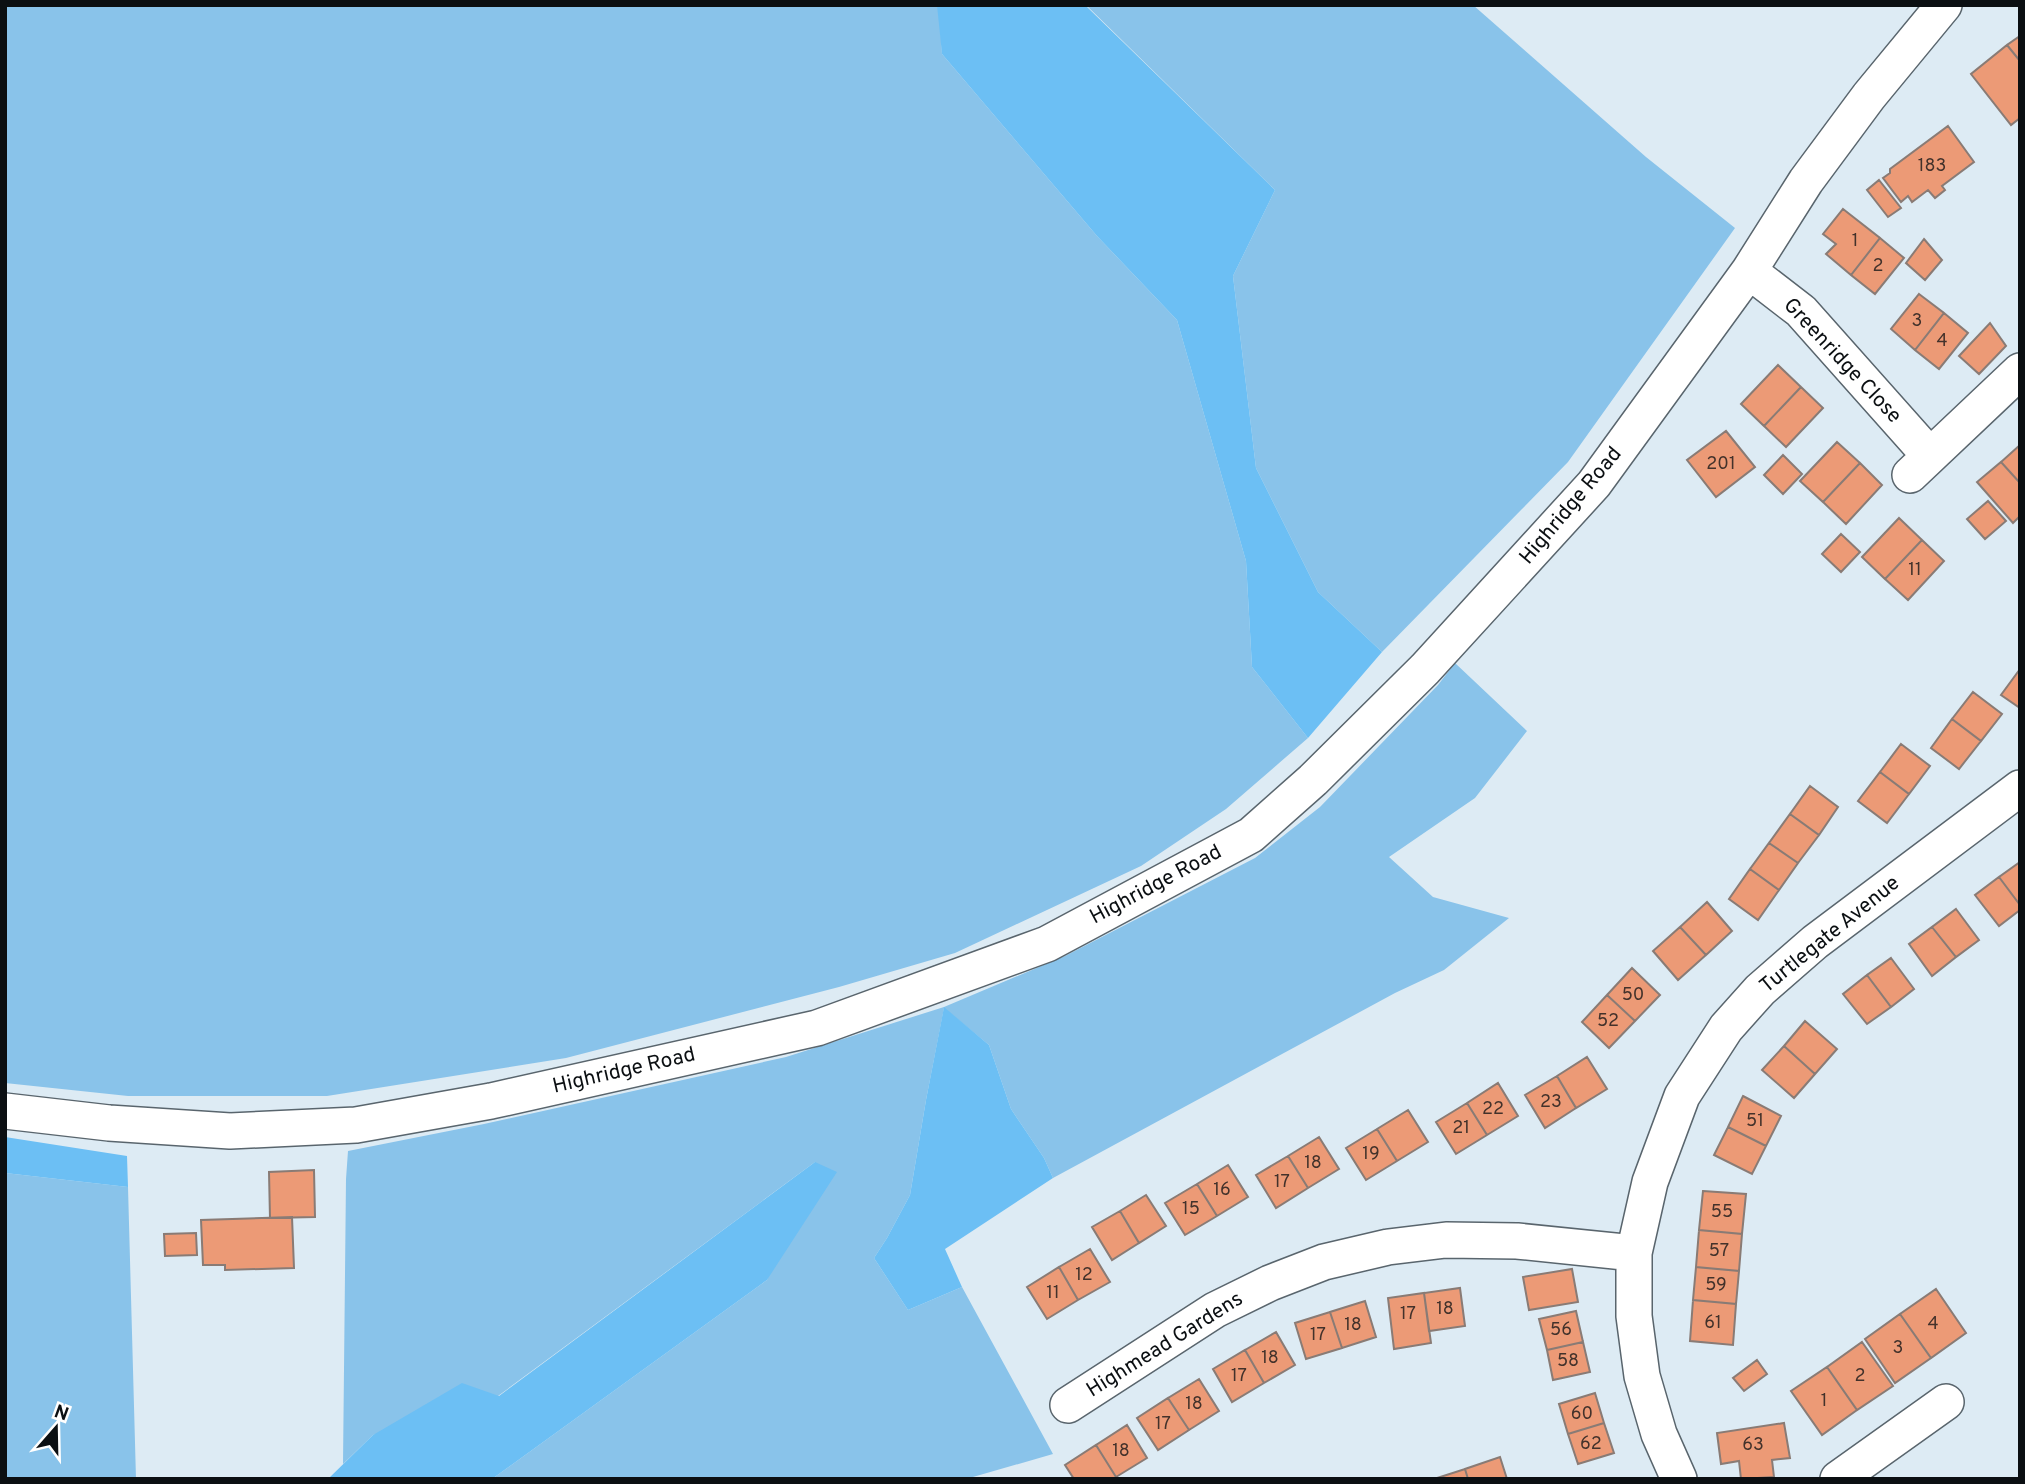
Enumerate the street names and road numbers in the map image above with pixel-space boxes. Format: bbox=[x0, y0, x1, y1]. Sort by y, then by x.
street label: Greenridge Close bbox=[1777, 293, 1907, 429]
street label: Highridge Road bbox=[1514, 442, 1628, 570]
street label: Highridge Road bbox=[1085, 839, 1227, 931]
street label: Turtlegate Avenue bbox=[1754, 870, 1906, 1000]
street label: Highridge Road bbox=[550, 1041, 698, 1101]
street label: Highmead Gardens bbox=[1082, 1286, 1248, 1404]

